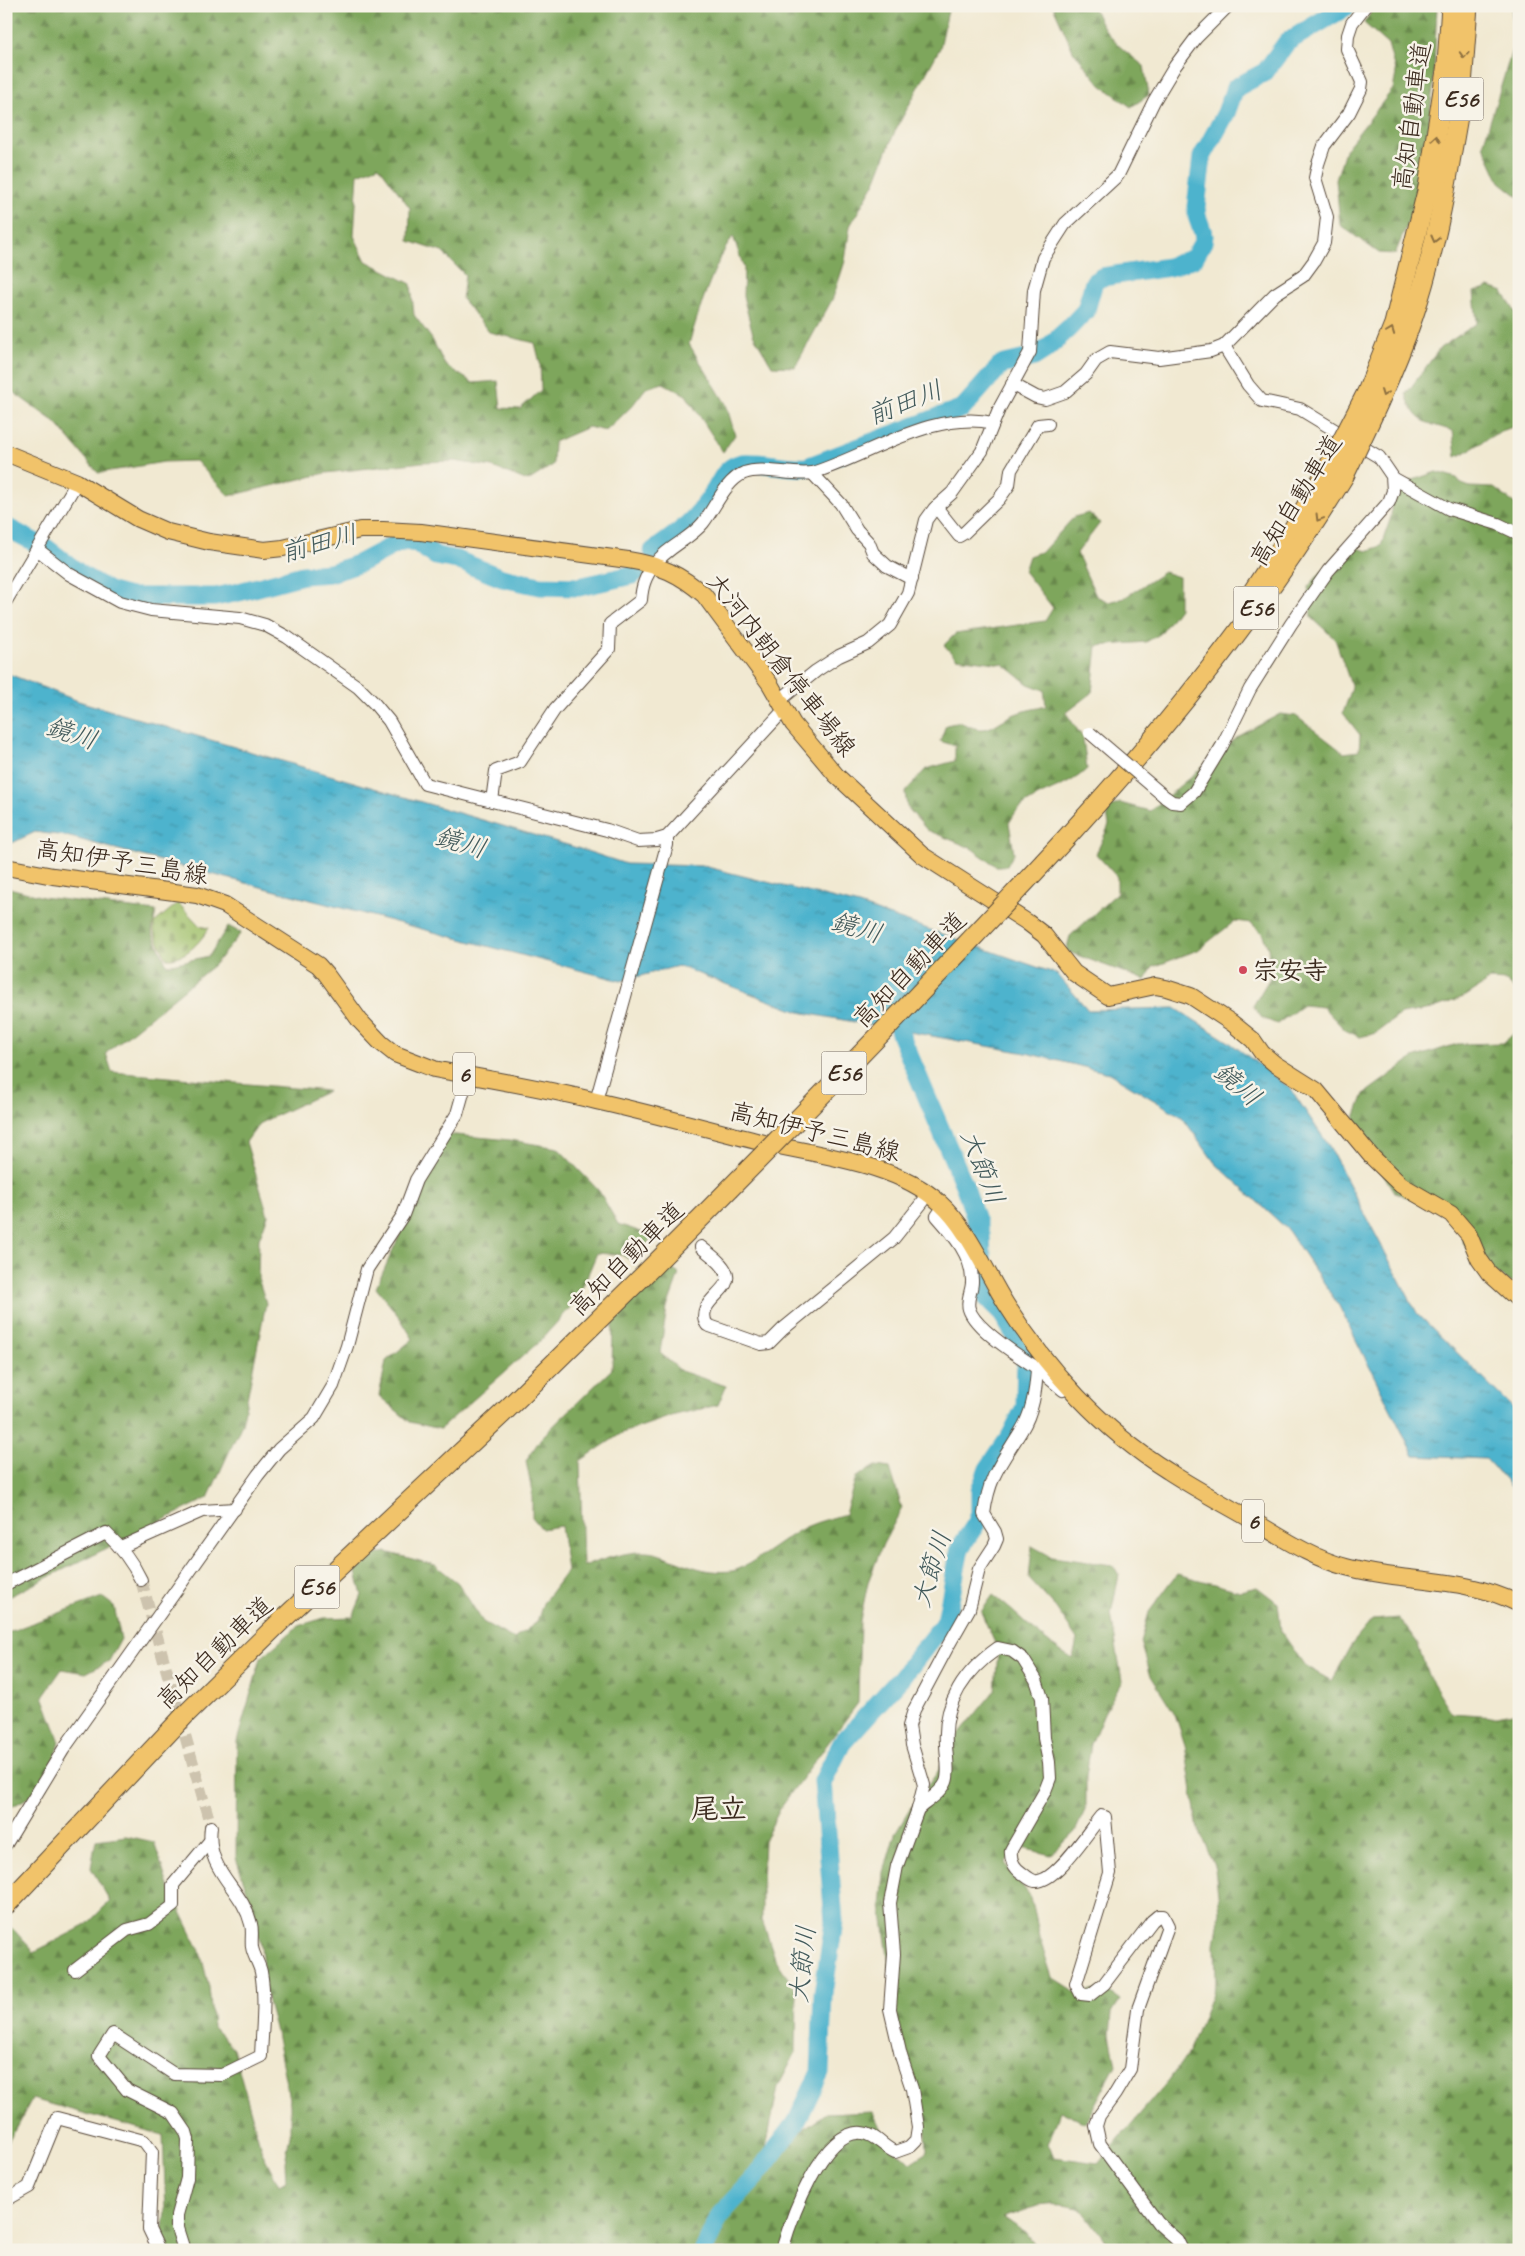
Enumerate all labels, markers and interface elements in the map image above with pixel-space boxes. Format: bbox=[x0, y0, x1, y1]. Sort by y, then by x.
street label: 高知自動車道 bbox=[1386, 40, 1438, 193]
one-way arrow bbox=[1459, 51, 1470, 59]
road number: E56 bbox=[1438, 78, 1484, 120]
one-way arrow bbox=[1431, 135, 1441, 143]
one-way arrow bbox=[1430, 234, 1441, 243]
one-way arrow bbox=[1385, 327, 1395, 336]
water label: 前田川 bbox=[863, 373, 948, 432]
one-way arrow bbox=[1379, 388, 1389, 396]
street label: 高知自動車道 bbox=[1243, 428, 1349, 573]
one-way arrow bbox=[1315, 512, 1325, 521]
water label: 前田川 bbox=[277, 517, 361, 570]
street label: 大河内朝倉停車場線 bbox=[699, 566, 863, 763]
road number: E56 bbox=[1234, 586, 1278, 630]
water label: 鏡川 bbox=[42, 710, 102, 757]
water label: 鏡川 bbox=[431, 819, 490, 866]
street label: 高知伊予三島線 bbox=[33, 832, 211, 891]
water label: 鏡川 bbox=[827, 904, 886, 951]
street label: 高知自動車道 bbox=[846, 905, 973, 1035]
place label: 宗安寺 bbox=[1253, 955, 1328, 987]
marker: 宗安寺 bbox=[1237, 964, 1249, 976]
road number: 6 bbox=[453, 1052, 475, 1096]
road number: E56 bbox=[822, 1052, 866, 1094]
water label: 鏡川 bbox=[1207, 1055, 1268, 1114]
street label: 高知伊予三島線 bbox=[726, 1095, 904, 1169]
water label: 大節川 bbox=[953, 1125, 1012, 1210]
street label: 高知自動車道 bbox=[562, 1194, 691, 1323]
road number: 6 bbox=[1242, 1500, 1264, 1542]
water label: 大節川 bbox=[904, 1527, 959, 1611]
road number: E56 bbox=[294, 1565, 340, 1608]
street label: 高知自動車道 bbox=[150, 1589, 280, 1716]
district label: 尾立 bbox=[691, 1791, 747, 1826]
water label: 大節川 bbox=[782, 1924, 823, 2005]

